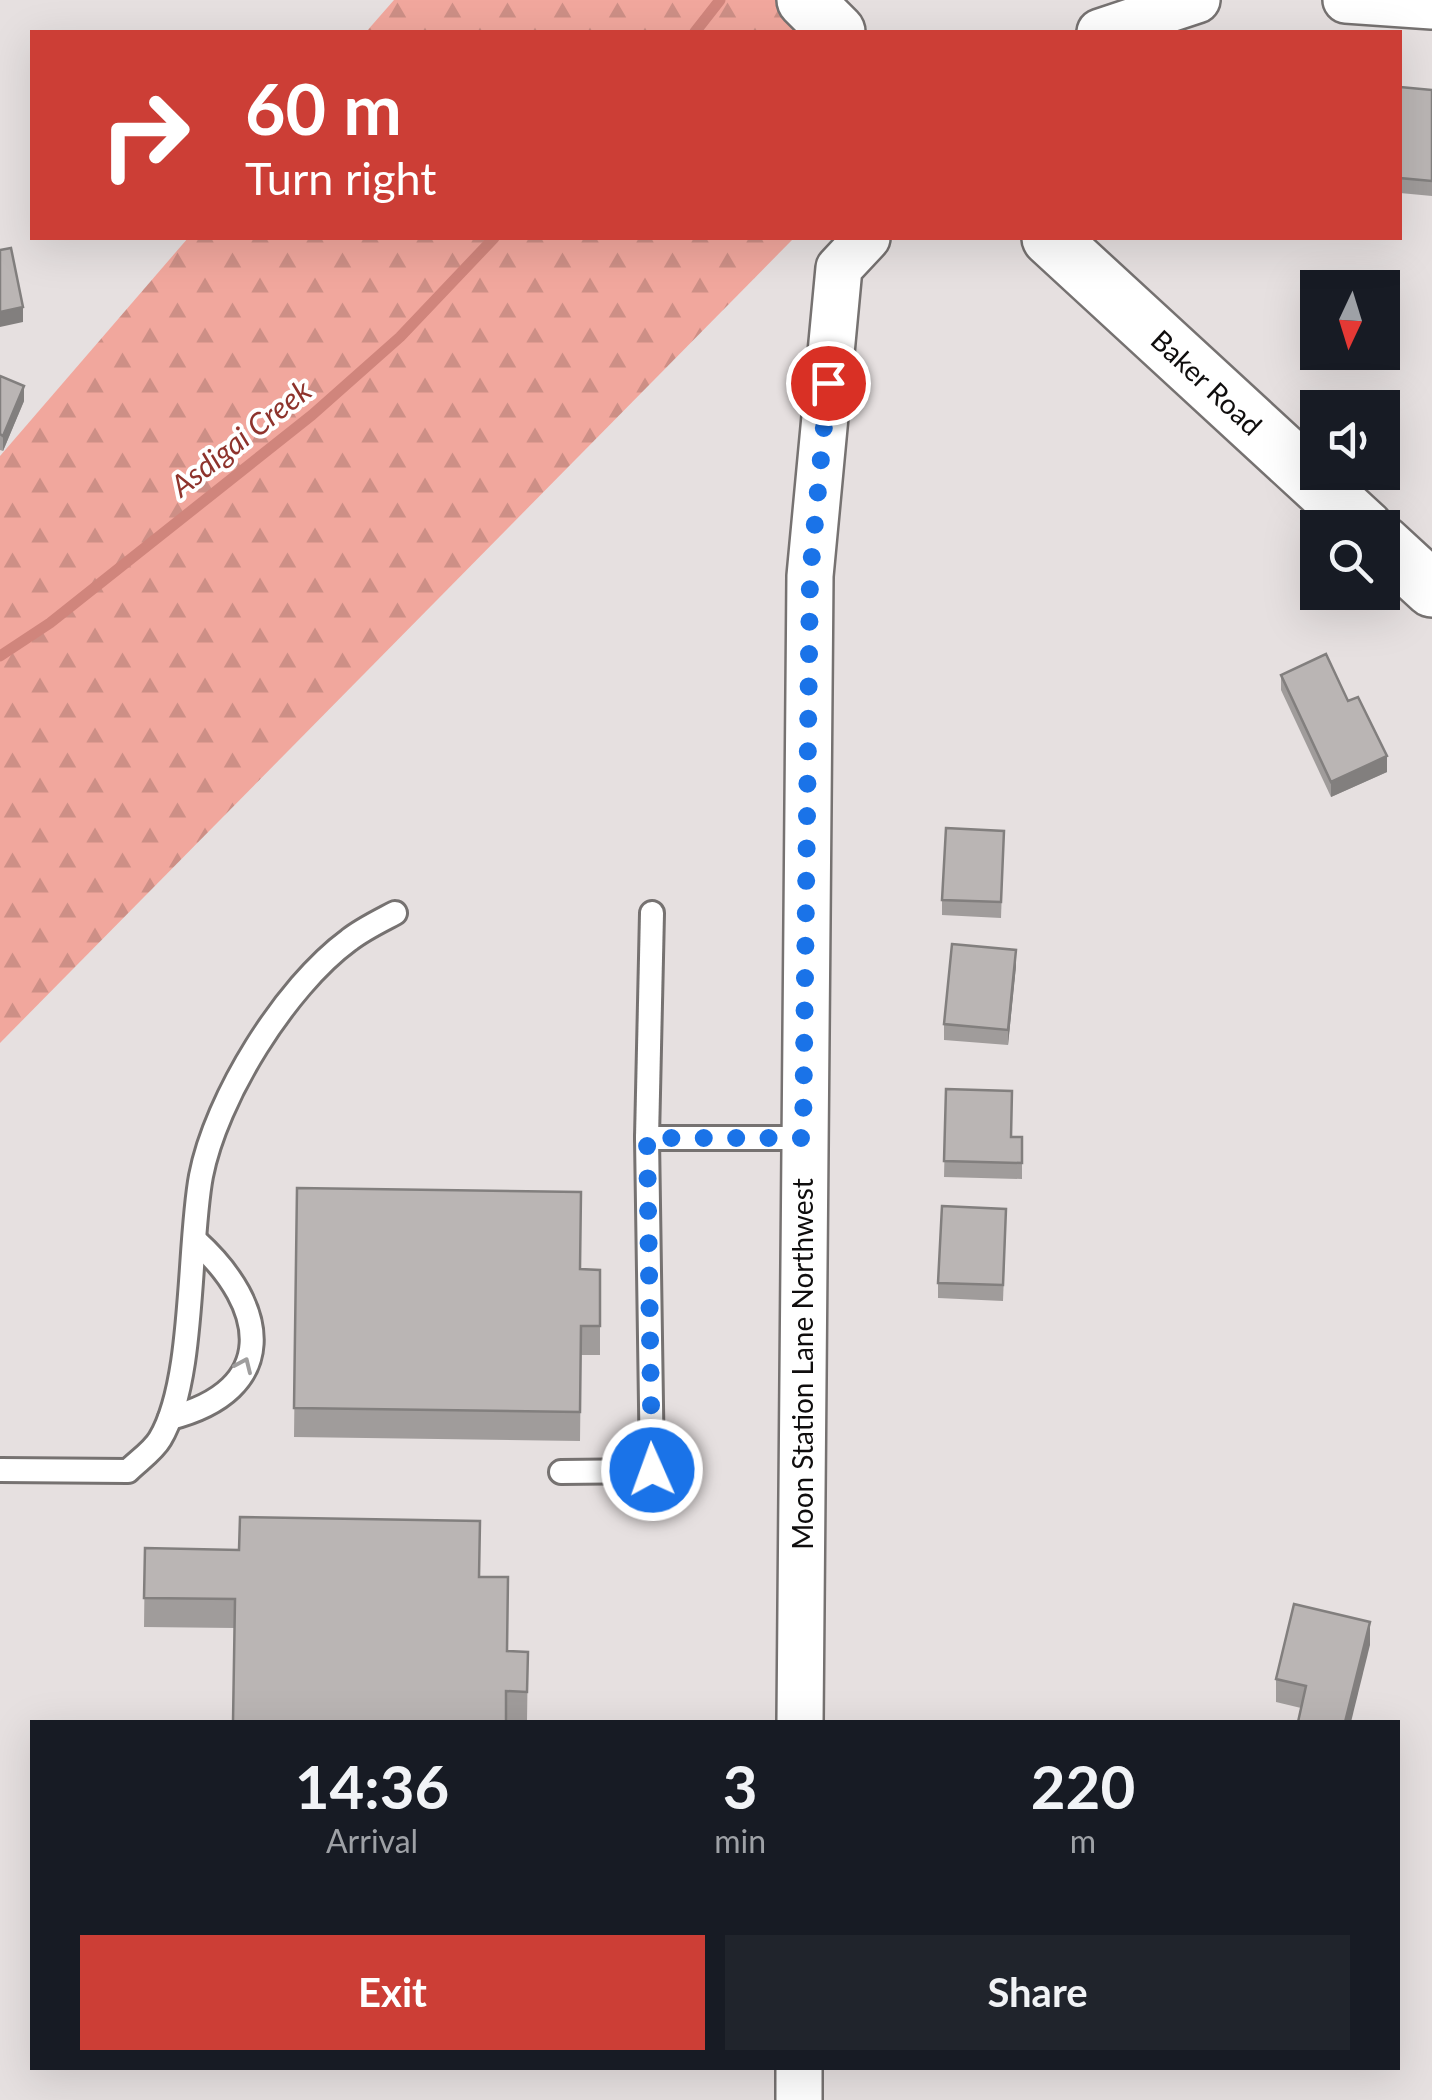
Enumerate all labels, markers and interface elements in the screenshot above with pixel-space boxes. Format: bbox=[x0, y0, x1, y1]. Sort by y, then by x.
text: 60 m bbox=[245, 66, 402, 150]
icon: right bbox=[80, 70, 210, 200]
text: Turn right bbox=[245, 151, 436, 205]
north arrow bbox=[1300, 270, 1400, 370]
map controls bbox=[1300, 270, 1400, 610]
street label: Baker Road bbox=[1145, 322, 1269, 442]
pin bbox=[786, 341, 871, 426]
icon: arrive bbox=[801, 356, 856, 411]
water label: Asdigai Creek bbox=[162, 371, 318, 504]
button: sound bbox=[1300, 390, 1400, 490]
button: search bbox=[1300, 510, 1400, 610]
street label: Moon Station Lane Northwest bbox=[785, 1178, 819, 1550]
one-way arrow bbox=[232, 1357, 252, 1375]
position arrow bbox=[600, 1418, 704, 1522]
text: 14:36 bbox=[295, 1750, 449, 1822]
text: 3 bbox=[723, 1750, 758, 1822]
text: 220 bbox=[1031, 1750, 1135, 1822]
text: Arrival bbox=[326, 1821, 418, 1860]
text: min bbox=[714, 1821, 766, 1860]
text: m bbox=[1070, 1821, 1096, 1860]
button: Exit bbox=[80, 1935, 705, 2050]
button: Share bbox=[725, 1935, 1350, 2050]

